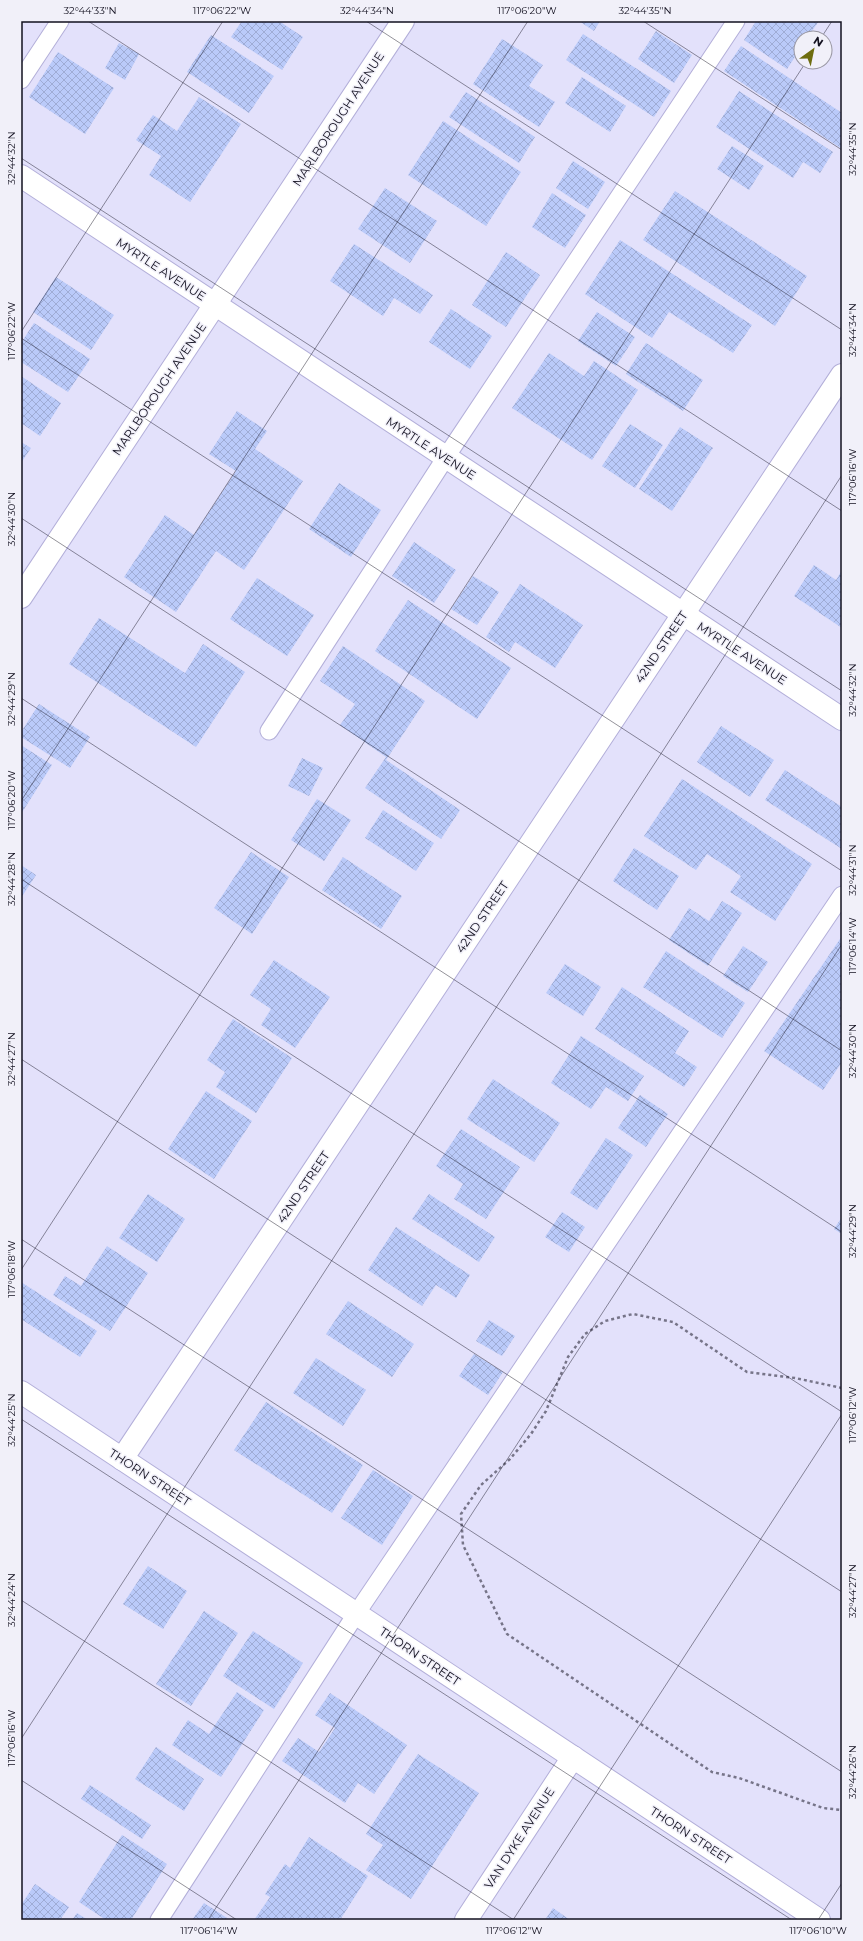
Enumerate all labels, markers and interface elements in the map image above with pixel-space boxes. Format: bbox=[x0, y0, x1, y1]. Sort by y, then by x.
text: 32°44'33"N bbox=[63, 4, 117, 17]
text: 117°06'22"W bbox=[193, 4, 251, 17]
text: 32°44'34"N bbox=[340, 4, 394, 17]
text: 117°06'20"W bbox=[497, 4, 557, 17]
text: 32°44'35"N bbox=[618, 4, 672, 17]
north arrow bbox=[793, 30, 833, 70]
text: N bbox=[811, 33, 826, 50]
street label: MARLBOROUGH AVENUE bbox=[289, 49, 387, 189]
text: 32°44'35"N bbox=[846, 122, 859, 176]
text: 32°44'32"N bbox=[5, 131, 18, 185]
street label: MYRTLE AVENUE bbox=[113, 234, 209, 304]
text: 117°06'22"W bbox=[5, 302, 18, 360]
text: 32°44'34"N bbox=[846, 303, 859, 357]
street label: MARLBOROUGH AVENUE bbox=[109, 320, 209, 458]
street label: MYRTLE AVENUE bbox=[383, 413, 479, 483]
text: 117°06'16"W bbox=[846, 449, 859, 505]
text: 32°44'30"N bbox=[5, 492, 18, 546]
street label: 42ND STREET bbox=[631, 608, 691, 686]
street label: MYRTLE AVENUE bbox=[694, 618, 790, 688]
text: 32°44'32"N bbox=[846, 663, 859, 717]
text: 32°44'29"N bbox=[5, 672, 18, 726]
text: 117°06'20"W bbox=[5, 770, 18, 830]
text: 32°44'31"N bbox=[846, 844, 859, 896]
text: 32°44'28"N bbox=[5, 852, 18, 906]
street label: 42ND STREET bbox=[452, 878, 512, 956]
text: 117°06'14"W bbox=[846, 917, 859, 975]
text: 32°44'30"N bbox=[846, 1024, 859, 1078]
text: 32°44'27"N bbox=[5, 1032, 18, 1086]
street label: 42ND STREET bbox=[273, 1148, 333, 1226]
text: 32°44'29"N bbox=[846, 1204, 859, 1258]
text: 117°06'18"W bbox=[5, 1240, 18, 1298]
text: 117°06'12"W bbox=[846, 1387, 859, 1443]
text: 32°44'25"N bbox=[5, 1393, 18, 1447]
street label: THORN STREET bbox=[106, 1445, 194, 1509]
text: 32°44'27"N bbox=[846, 1564, 859, 1618]
text: 32°44'24"N bbox=[5, 1573, 18, 1627]
street label: THORN STREET bbox=[377, 1623, 463, 1689]
text: 117°06'16"W bbox=[5, 1710, 18, 1766]
text: 32°44'26"N bbox=[846, 1745, 859, 1799]
street label: VAN DYKE AVENUE bbox=[481, 1785, 557, 1891]
street label: THORN STREET bbox=[647, 1803, 735, 1867]
text: 117°06'14"W bbox=[180, 1924, 238, 1937]
text: 117°06'12"W bbox=[486, 1924, 542, 1937]
text: 117°06'10"W bbox=[789, 1924, 847, 1937]

